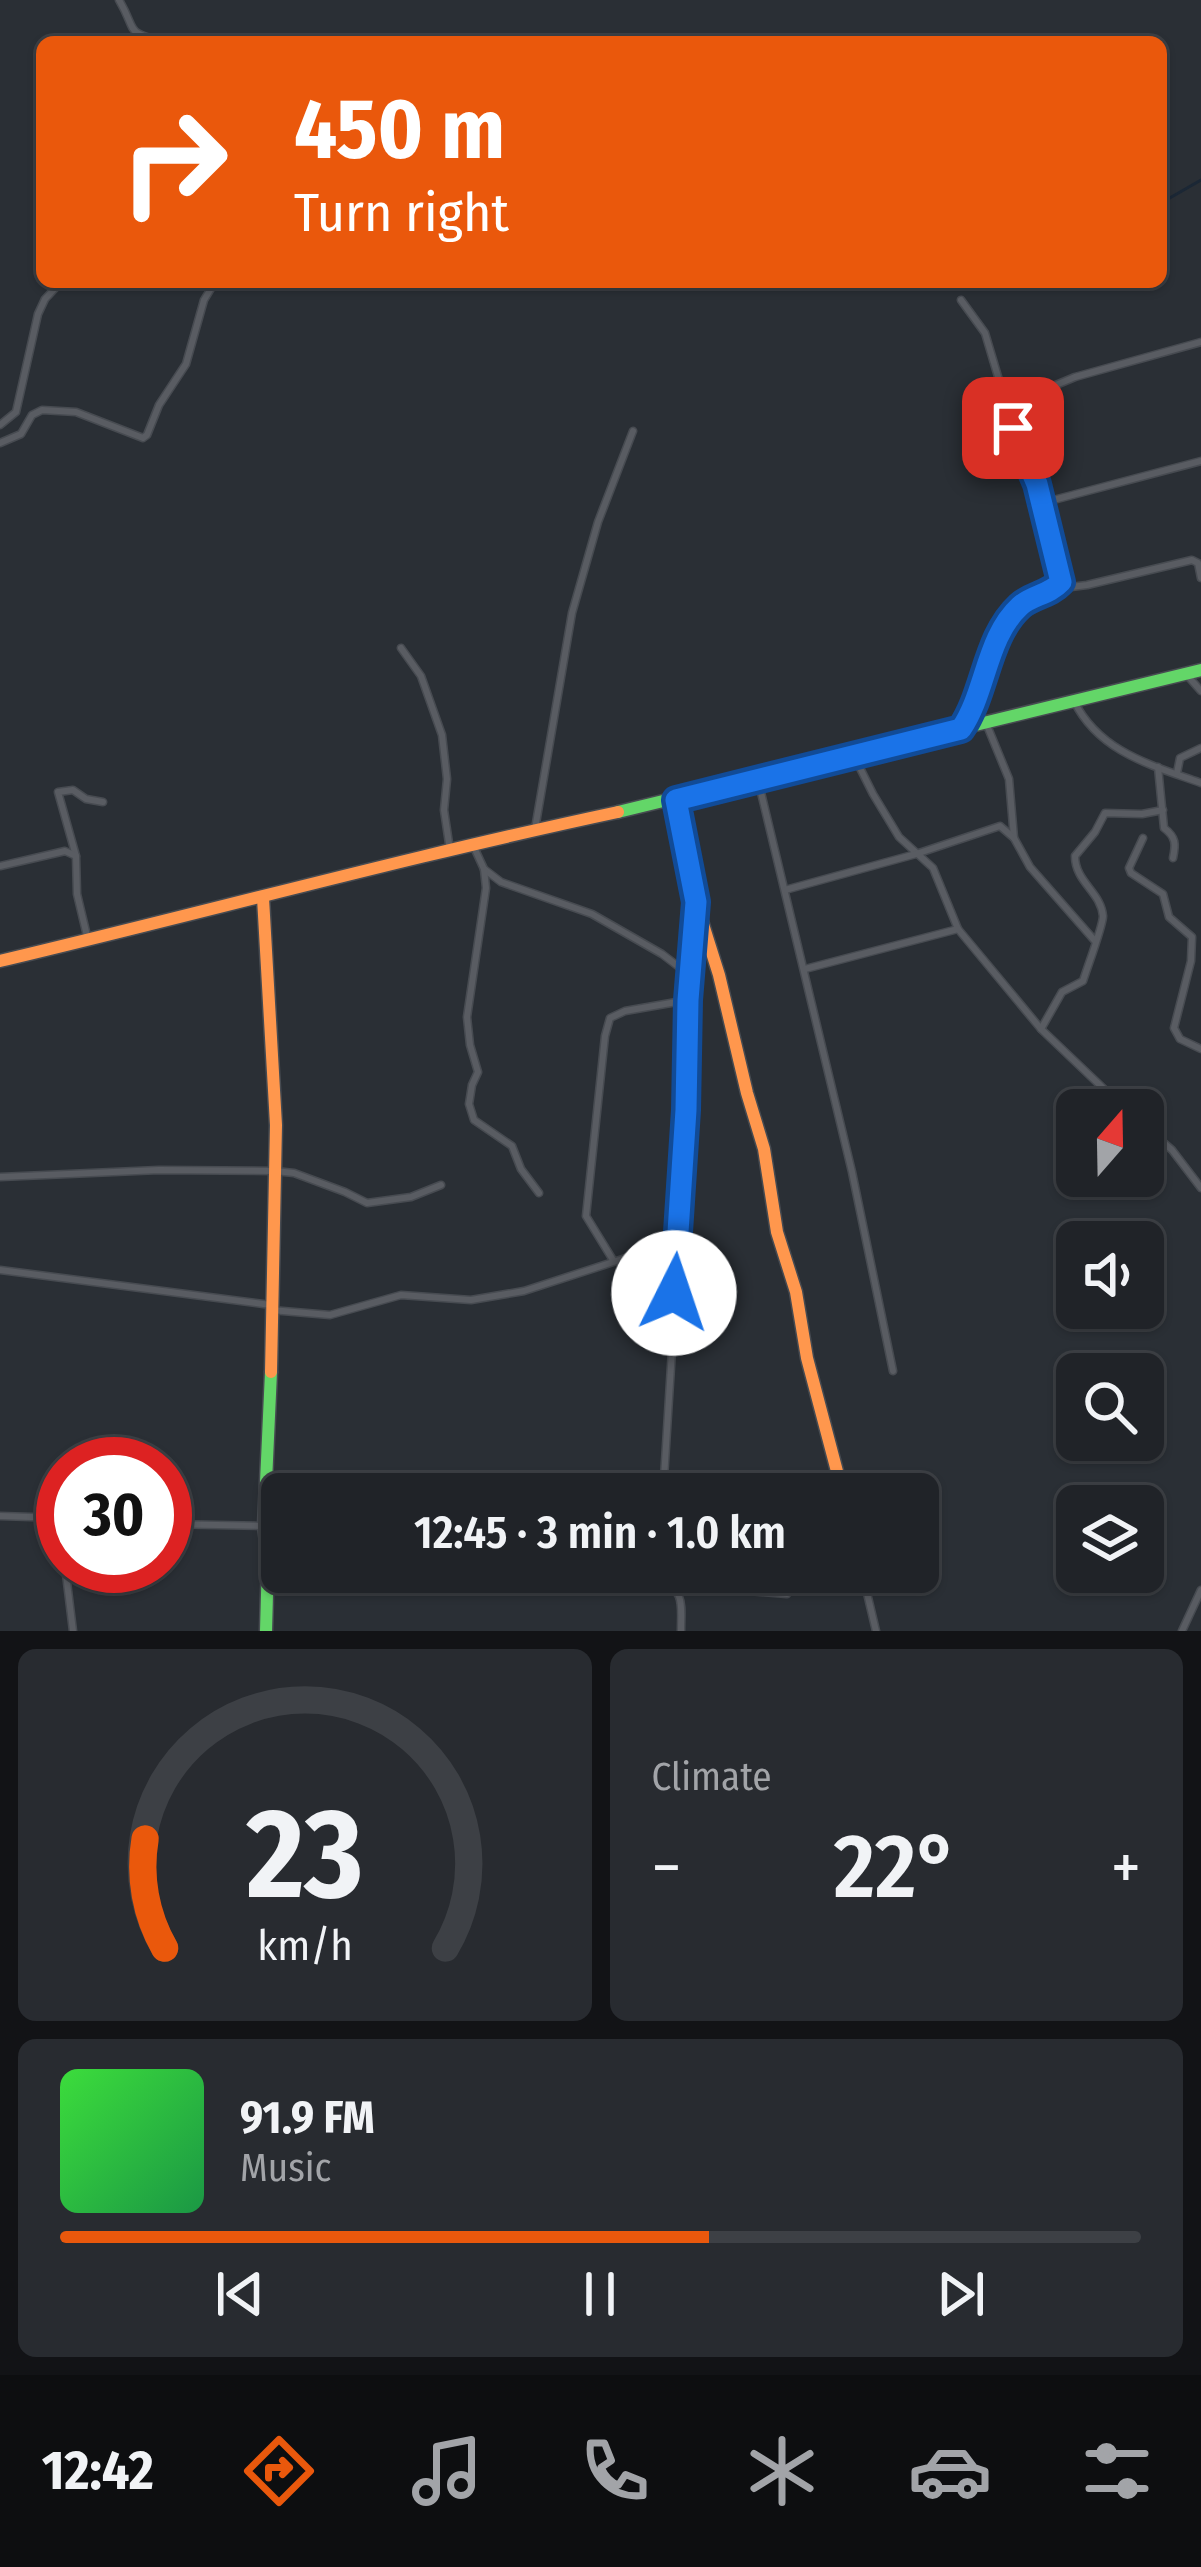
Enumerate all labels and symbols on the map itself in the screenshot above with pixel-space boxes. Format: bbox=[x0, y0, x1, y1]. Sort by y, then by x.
pin bbox=[962, 377, 1064, 479]
north arrow bbox=[1056, 1089, 1164, 1197]
position arrow bbox=[611, 1230, 737, 1356]
speed limit sign: 30 bbox=[36, 1437, 192, 1593]

